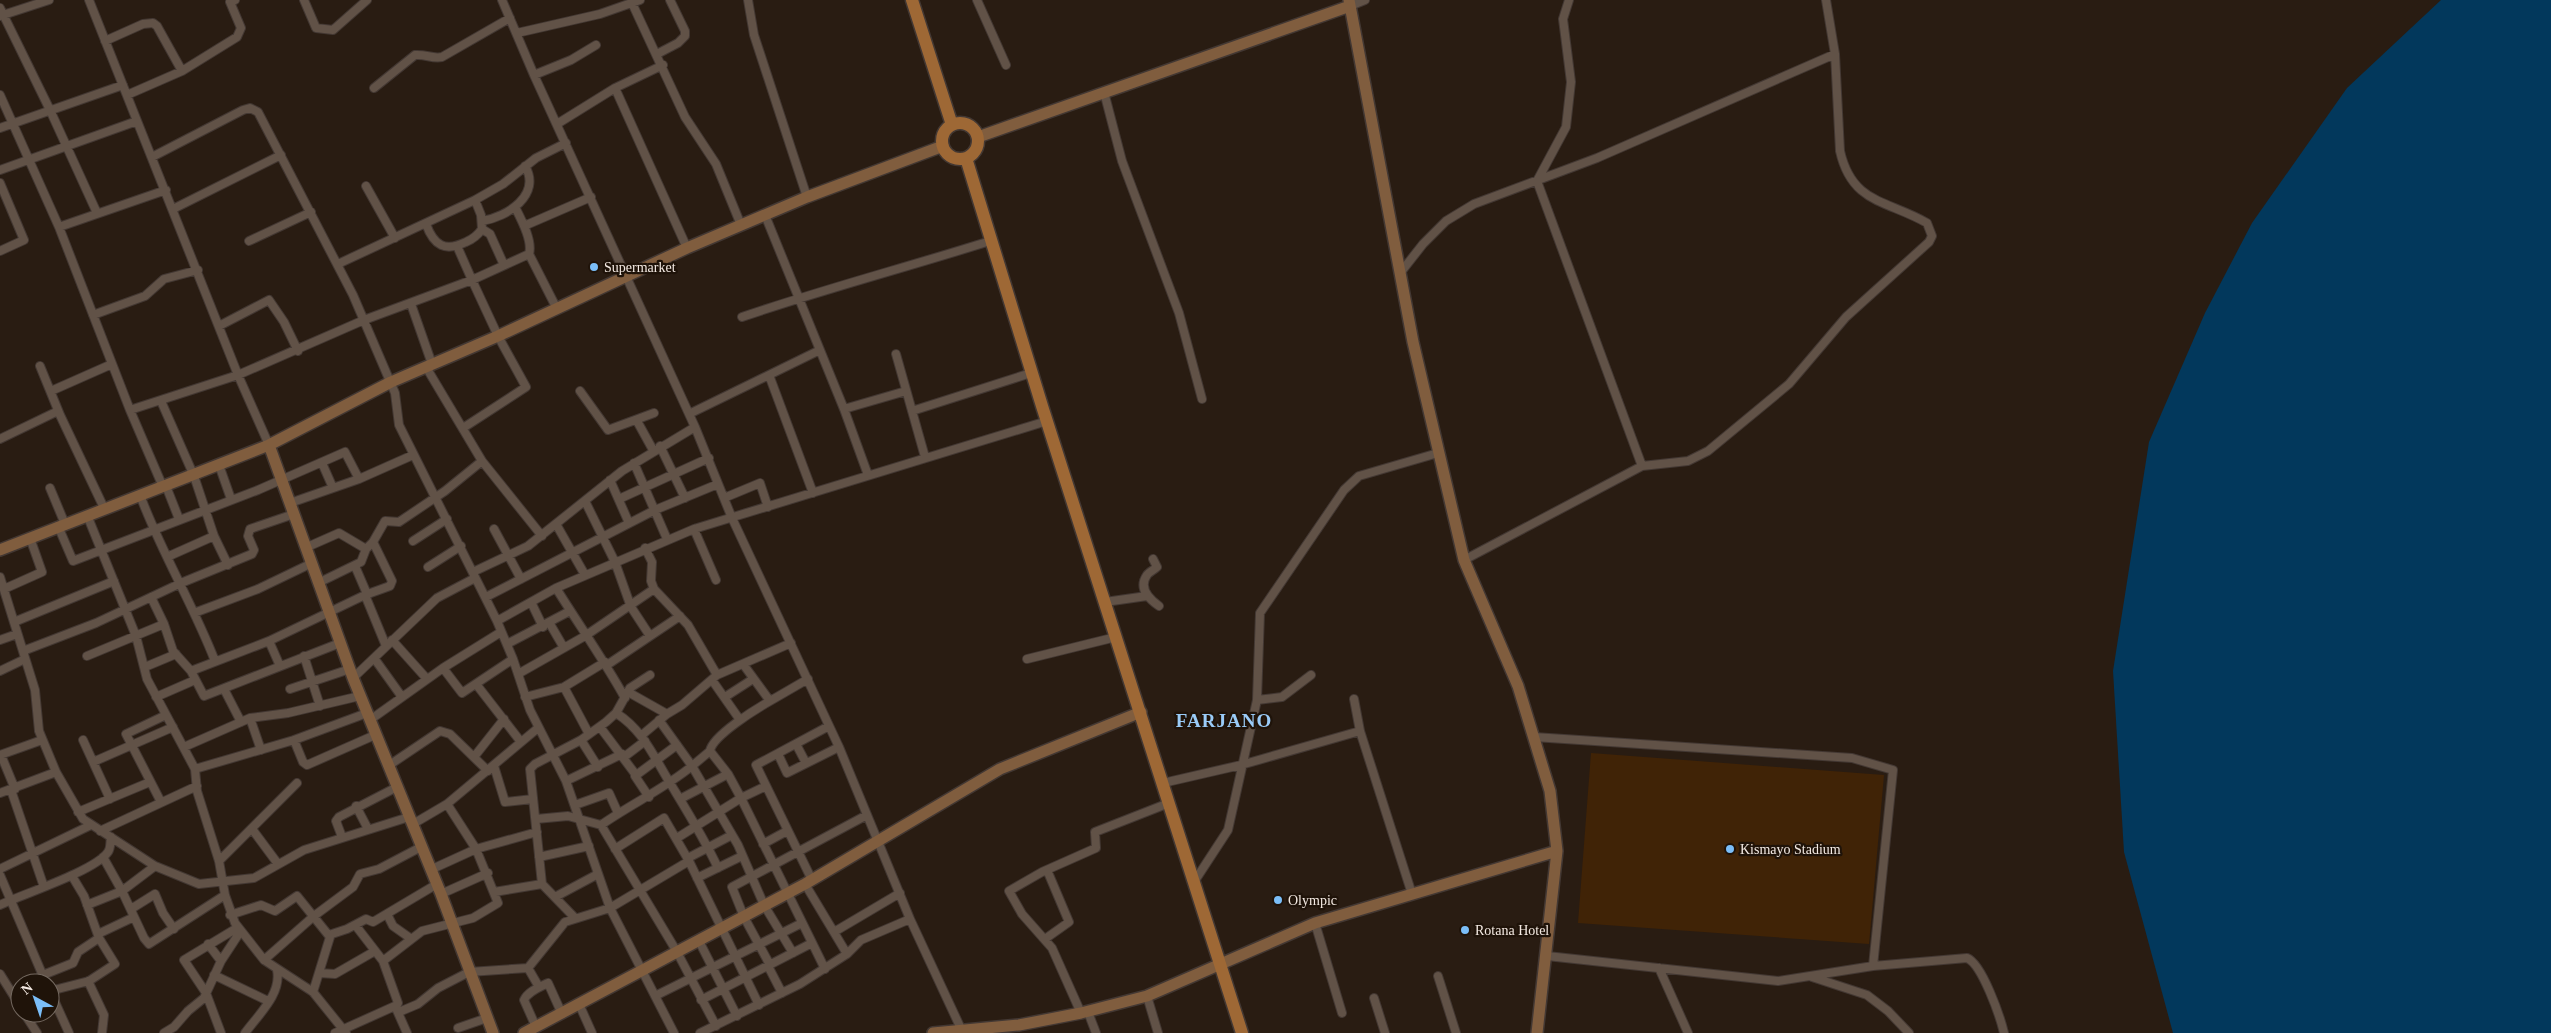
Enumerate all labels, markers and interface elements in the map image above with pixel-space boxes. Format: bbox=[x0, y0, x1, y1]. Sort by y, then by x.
place label: Supermarket bbox=[604, 260, 676, 275]
marker: Supermarket bbox=[588, 261, 600, 273]
district label: FARJANO bbox=[1176, 710, 1272, 731]
place label: Kismayo Stadium bbox=[1740, 842, 1841, 857]
marker: Kismayo Stadium bbox=[1724, 843, 1736, 855]
place label: Olympic bbox=[1288, 893, 1337, 908]
marker: Olympic bbox=[1272, 894, 1284, 906]
place label: Rotana Hotel bbox=[1475, 923, 1549, 938]
marker: Rotana Hotel bbox=[1459, 924, 1471, 936]
north arrow bbox=[10, 973, 60, 1023]
text: N bbox=[18, 979, 36, 997]

